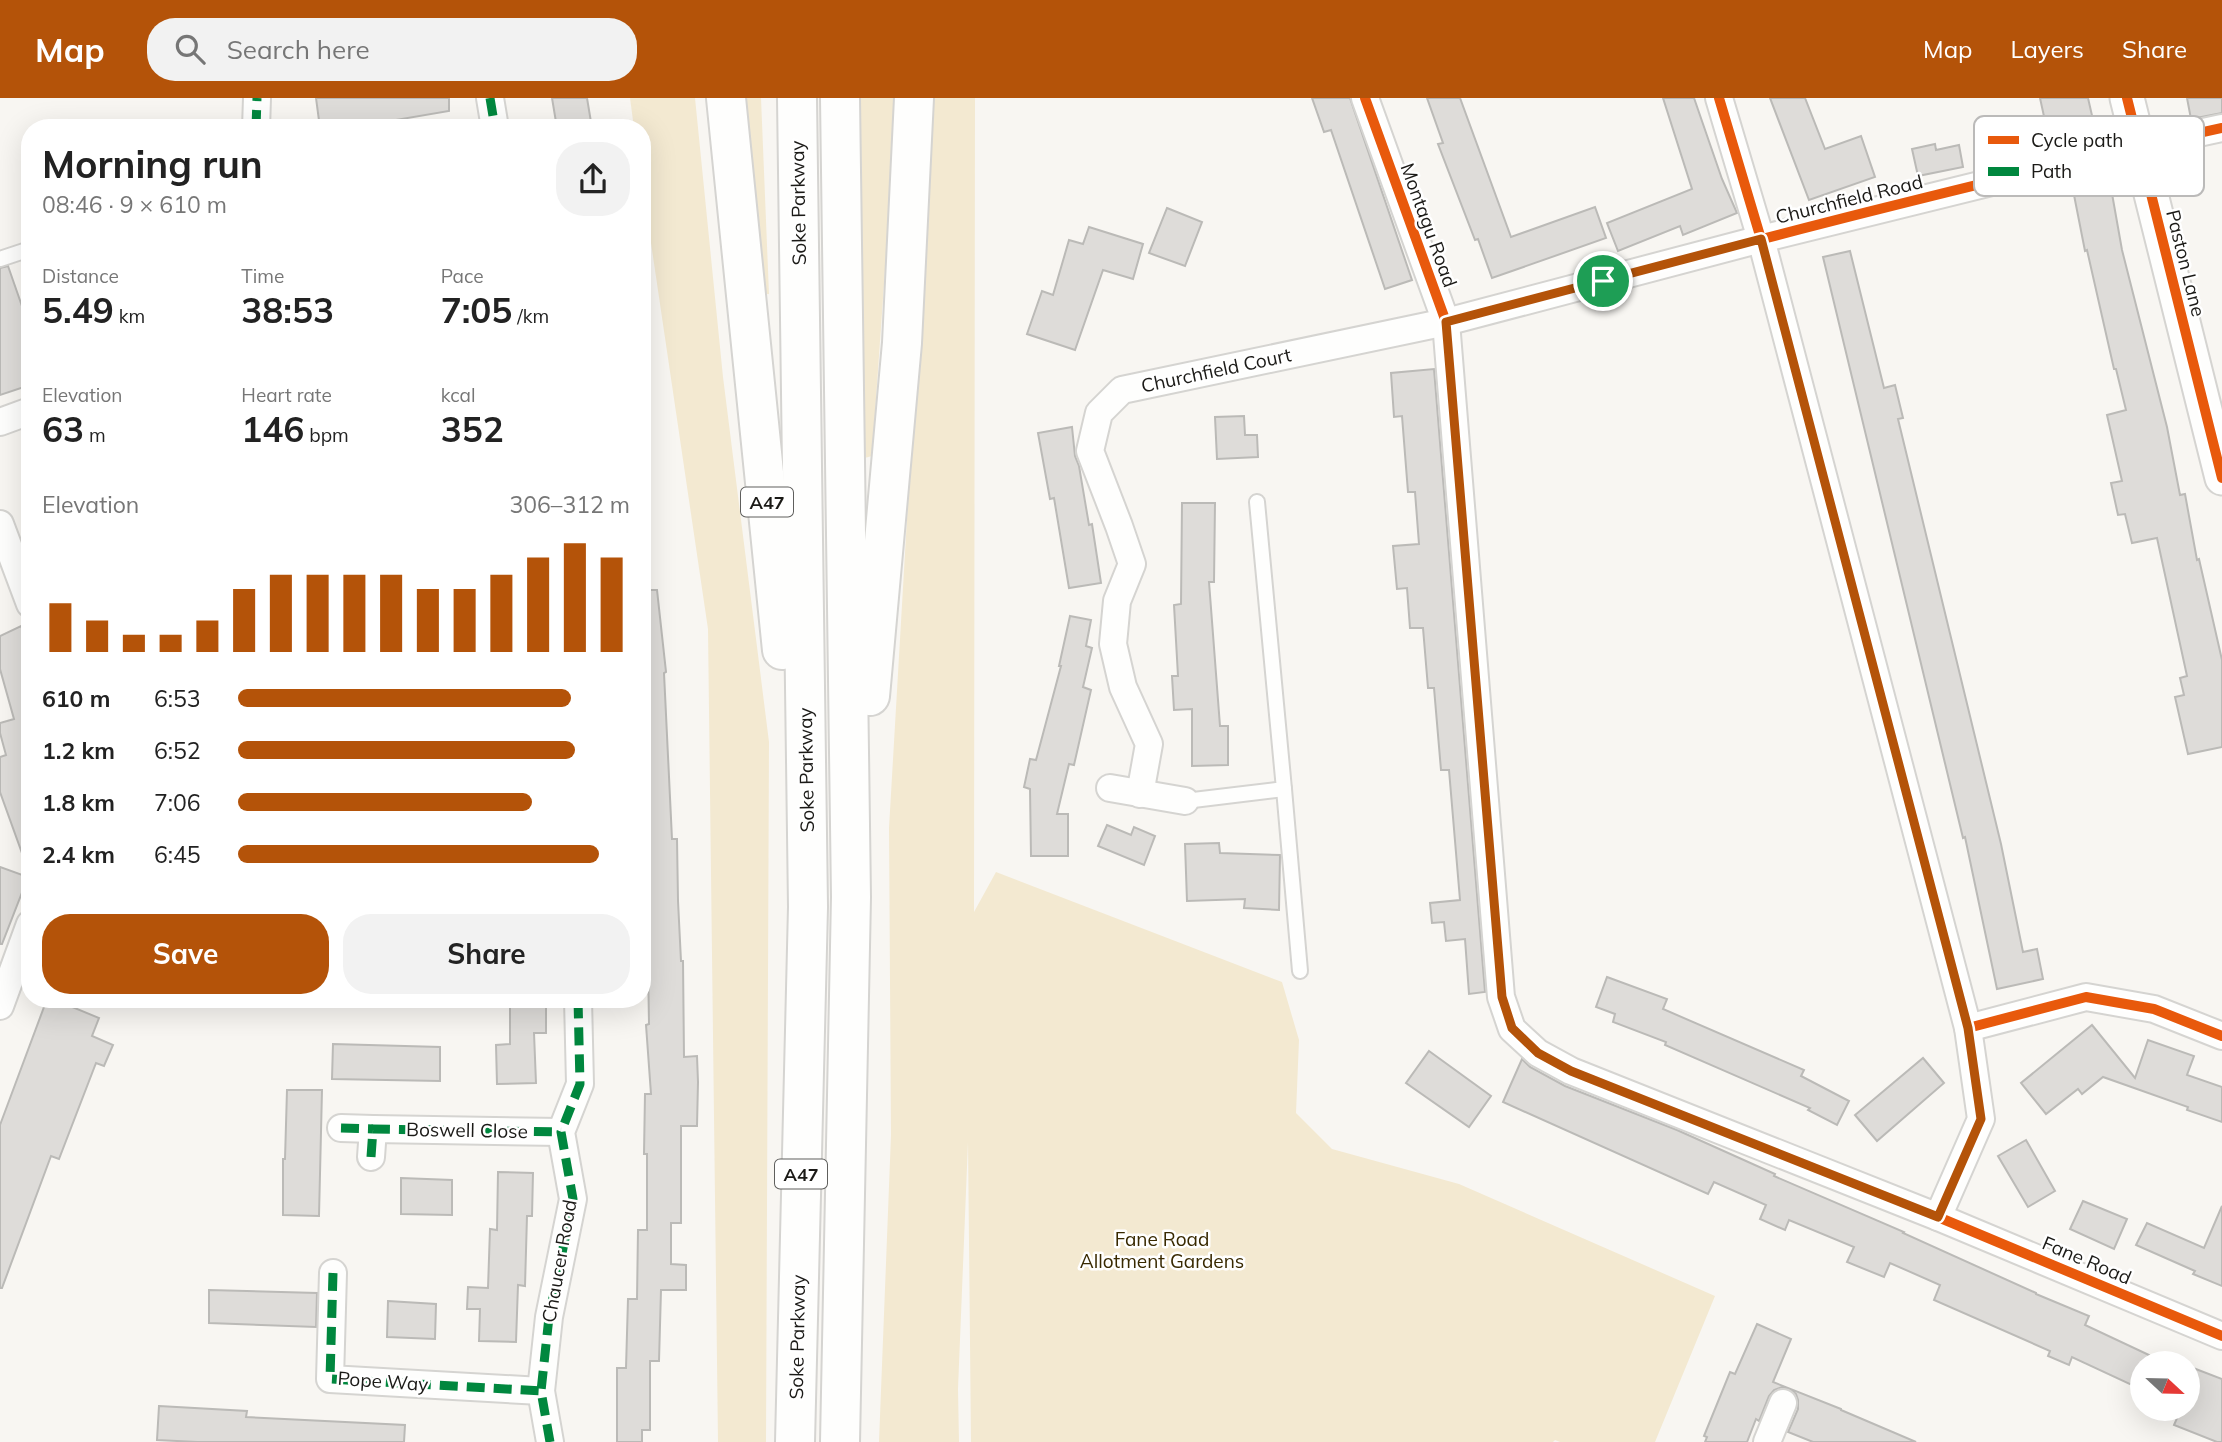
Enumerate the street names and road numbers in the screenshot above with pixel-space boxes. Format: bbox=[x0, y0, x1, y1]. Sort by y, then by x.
street label: Soke Parkway bbox=[785, 140, 811, 266]
street label: Montagu Road bbox=[1395, 160, 1463, 290]
street label: Churchfield Road bbox=[1773, 169, 1925, 229]
street label: Paston Lane bbox=[2161, 207, 2211, 319]
street label: Churchfield Court bbox=[1139, 342, 1294, 398]
road number: A47 bbox=[741, 488, 793, 516]
street label: Soke Parkway bbox=[793, 707, 819, 833]
street label: Boswell Close bbox=[406, 1117, 528, 1143]
road number: A47 bbox=[775, 1160, 827, 1189]
street label: Chaucer Road bbox=[536, 1198, 582, 1324]
street label: Fane Road bbox=[2039, 1230, 2135, 1290]
street label: Soke Parkway bbox=[784, 1274, 810, 1400]
street label: Pope Way bbox=[337, 1366, 429, 1396]

